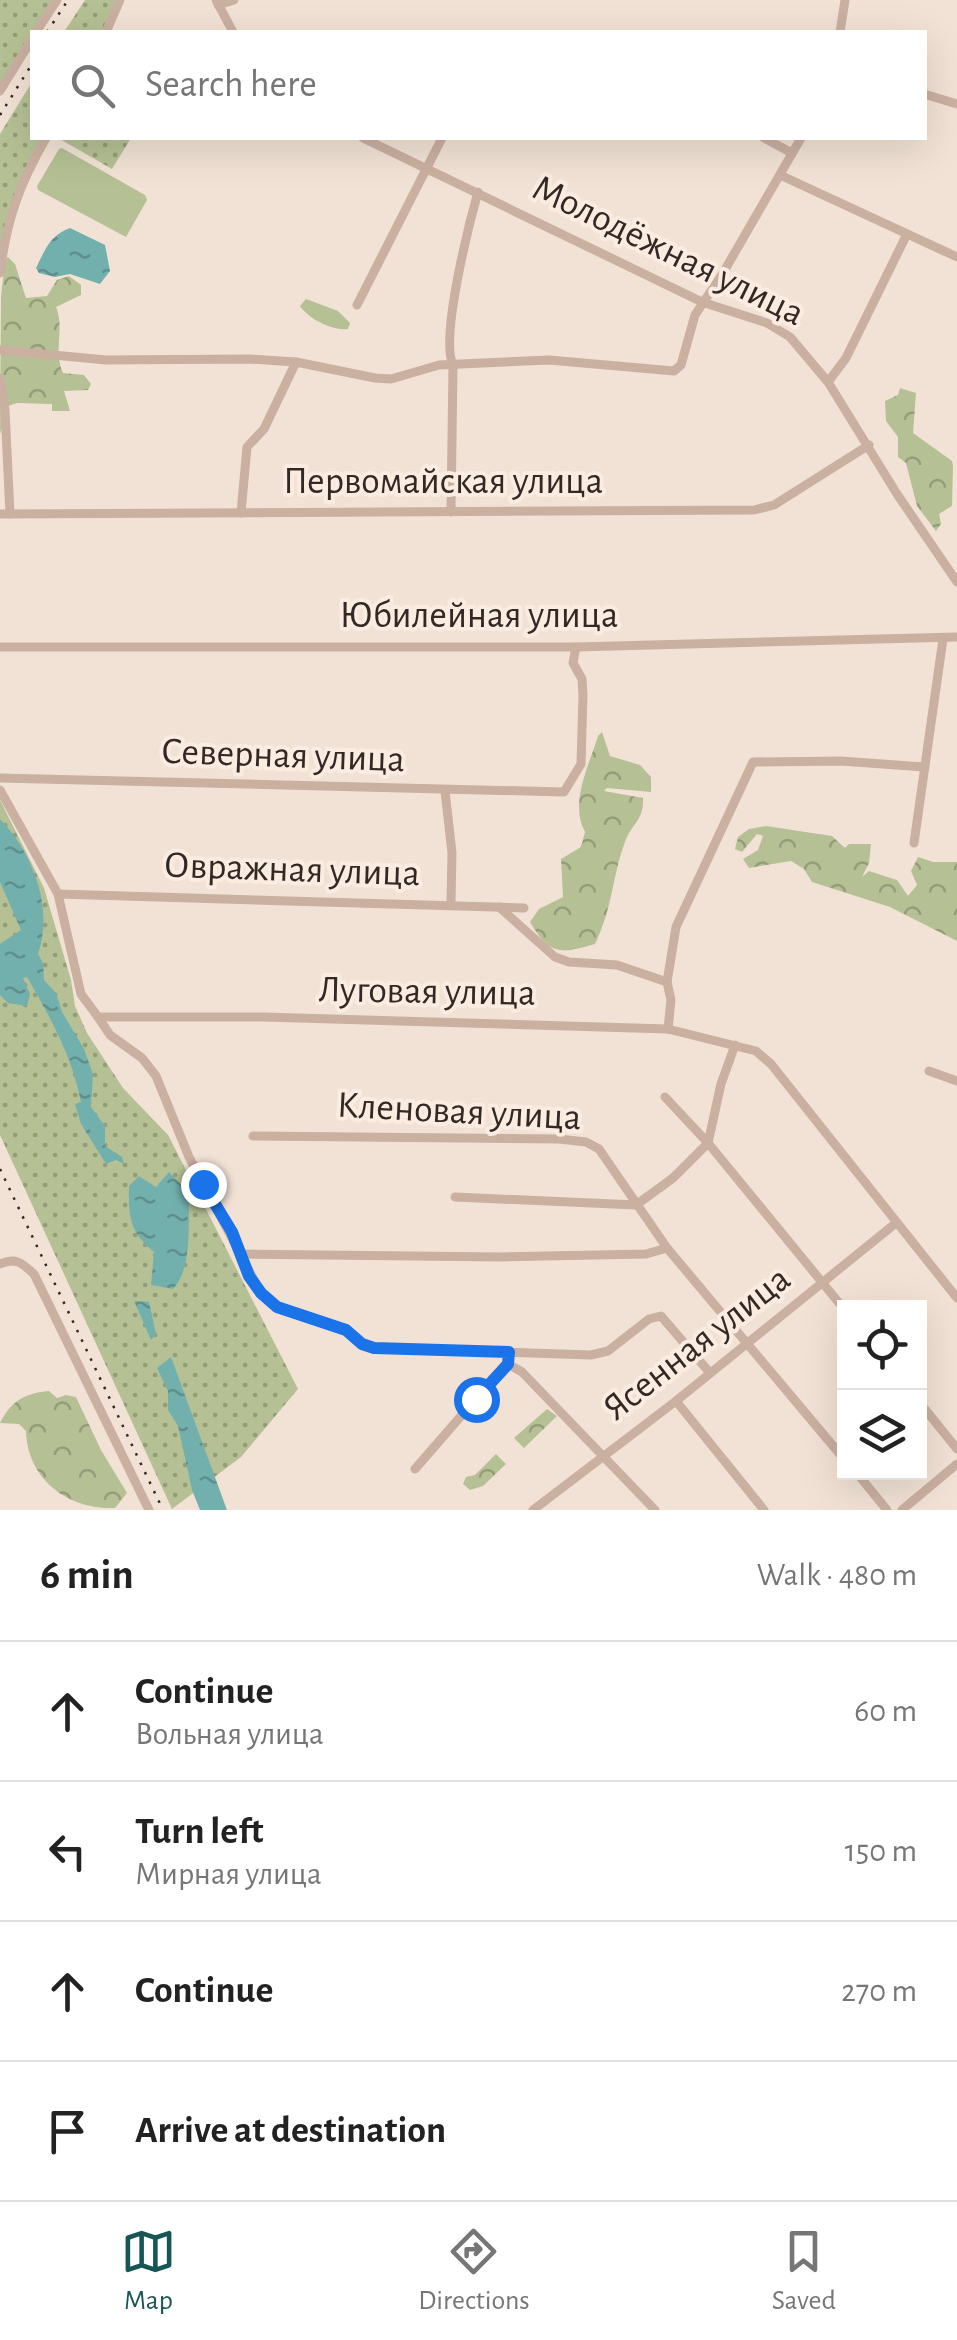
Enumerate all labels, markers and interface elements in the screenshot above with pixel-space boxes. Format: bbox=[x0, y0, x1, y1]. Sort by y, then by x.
search box bbox=[30, 30, 927, 140]
icon: search bbox=[65, 58, 120, 113]
text: Search here bbox=[145, 66, 317, 104]
street label: Молодёжная улица bbox=[526, 169, 810, 333]
street label: Первомайская улица bbox=[283, 463, 603, 501]
street label: Юбилейная улица bbox=[340, 597, 618, 635]
street label: Северная улица bbox=[161, 733, 405, 779]
street label: Овражная улица bbox=[163, 847, 421, 893]
street label: Луговая улица bbox=[318, 971, 536, 1013]
street label: Кленовая улица bbox=[336, 1087, 582, 1137]
route end bbox=[181, 1162, 227, 1208]
street label: Ясенная улица bbox=[596, 1260, 798, 1428]
map controls bbox=[837, 1300, 927, 1480]
button: locate bbox=[837, 1300, 927, 1390]
route start bbox=[454, 1377, 500, 1423]
button: layers bbox=[837, 1390, 927, 1480]
text: 6 min bbox=[40, 1554, 134, 1596]
text: Walk · 480 m bbox=[757, 1559, 917, 1591]
text: Continue bbox=[135, 1673, 273, 1711]
icon: ahead bbox=[40, 1684, 95, 1739]
text: 60 m bbox=[854, 1695, 917, 1727]
text: Вольная улица bbox=[135, 1718, 324, 1750]
text: Turn left bbox=[135, 1813, 263, 1851]
icon: left bbox=[40, 1824, 95, 1879]
text: 150 m bbox=[845, 1835, 917, 1867]
text: Мирная улица bbox=[135, 1858, 322, 1890]
icon: ahead bbox=[40, 1964, 95, 2019]
text: Continue bbox=[135, 1972, 273, 2010]
text: 270 m bbox=[841, 1975, 917, 2007]
icon: arrive bbox=[40, 2104, 95, 2159]
text: Arrive at destination bbox=[135, 2112, 446, 2150]
tab: Map bbox=[121, 2224, 176, 2318]
tab: Directions bbox=[418, 2224, 530, 2318]
tab: Saved bbox=[772, 2224, 836, 2318]

